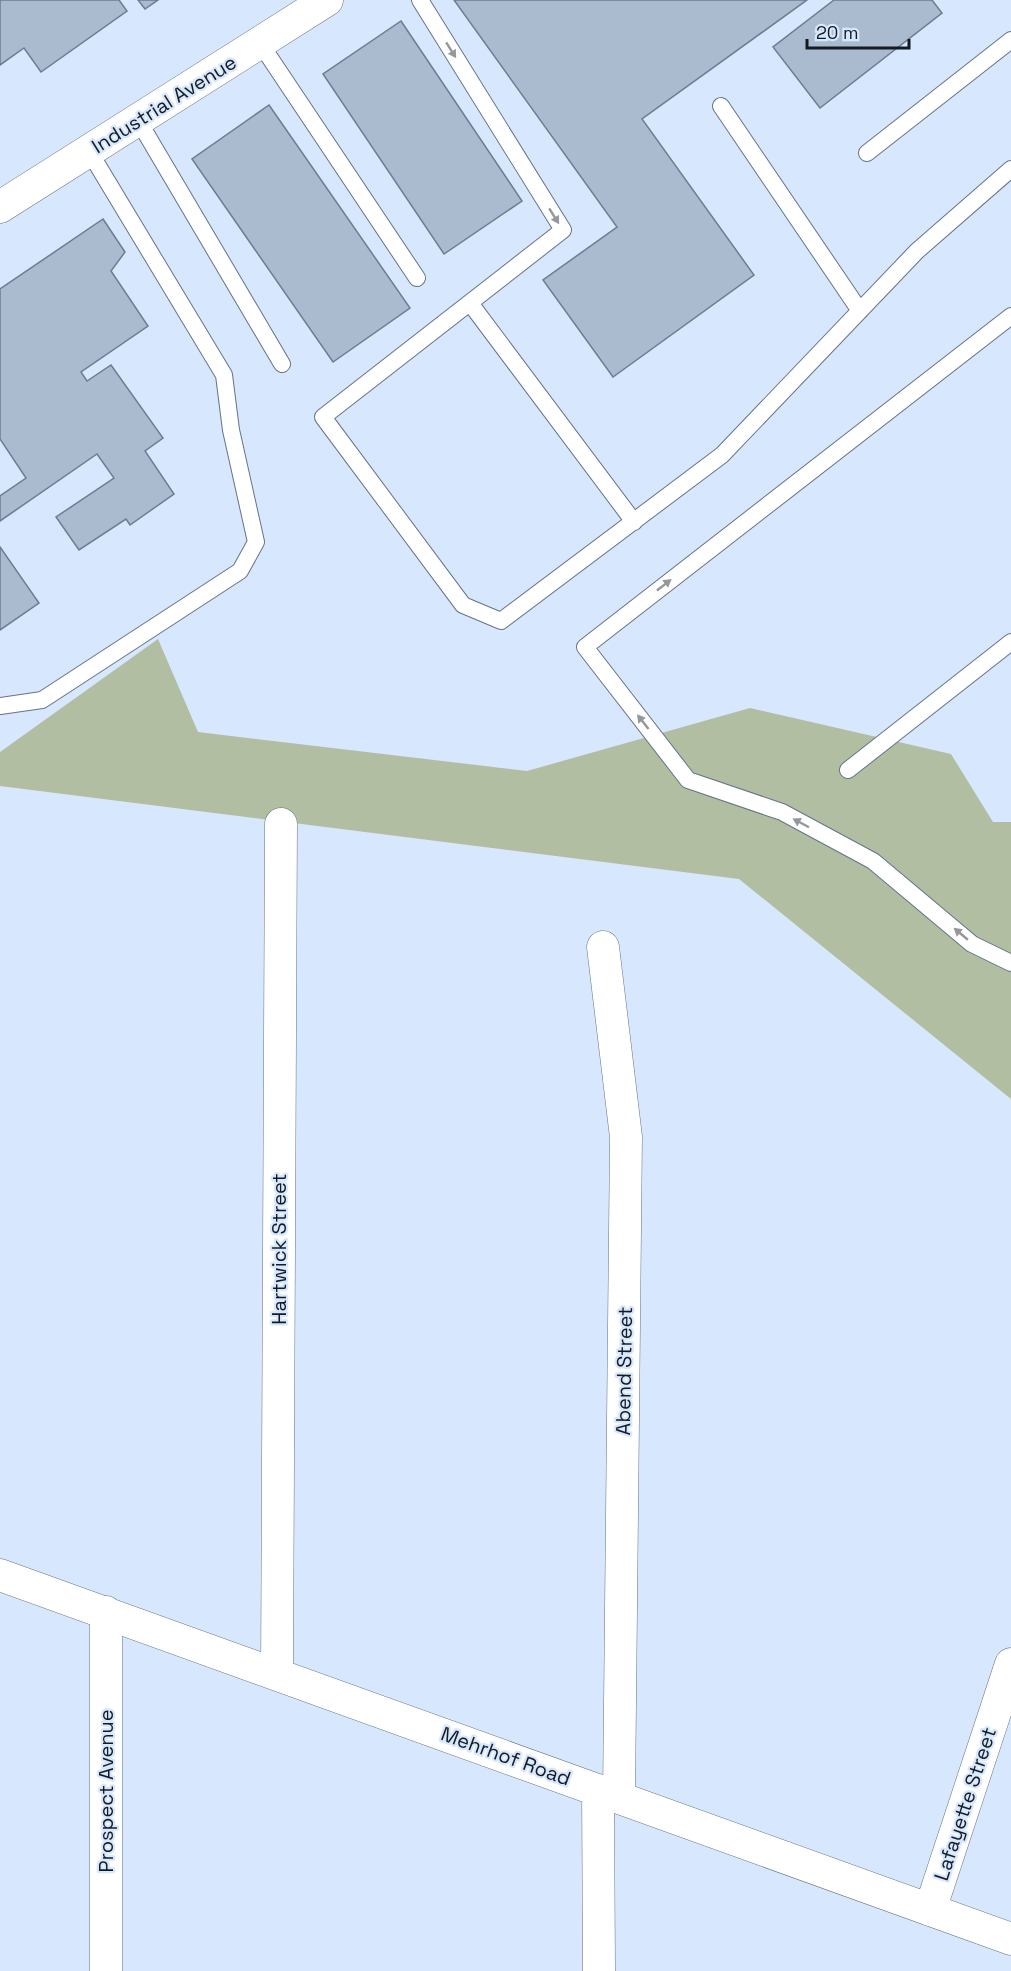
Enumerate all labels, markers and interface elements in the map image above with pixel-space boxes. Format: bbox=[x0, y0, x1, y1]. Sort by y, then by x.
scale bar bbox=[807, 12, 909, 50]
text: 20 m bbox=[816, 21, 859, 44]
one-way arrow bbox=[446, 42, 457, 58]
street label: Industrial Avenue bbox=[87, 49, 241, 159]
one-way arrow bbox=[548, 207, 559, 224]
one-way arrow bbox=[657, 580, 672, 592]
one-way arrow bbox=[637, 714, 649, 730]
one-way arrow bbox=[793, 818, 810, 828]
one-way arrow bbox=[954, 928, 969, 941]
street label: Hartwick Street bbox=[266, 1173, 292, 1325]
street label: Abend Street bbox=[610, 1306, 638, 1436]
street label: Prospect Avenue bbox=[93, 1709, 119, 1873]
street label: Mehrhof Road bbox=[438, 1720, 574, 1792]
street label: Lafayette Street bbox=[928, 1724, 1002, 1884]

